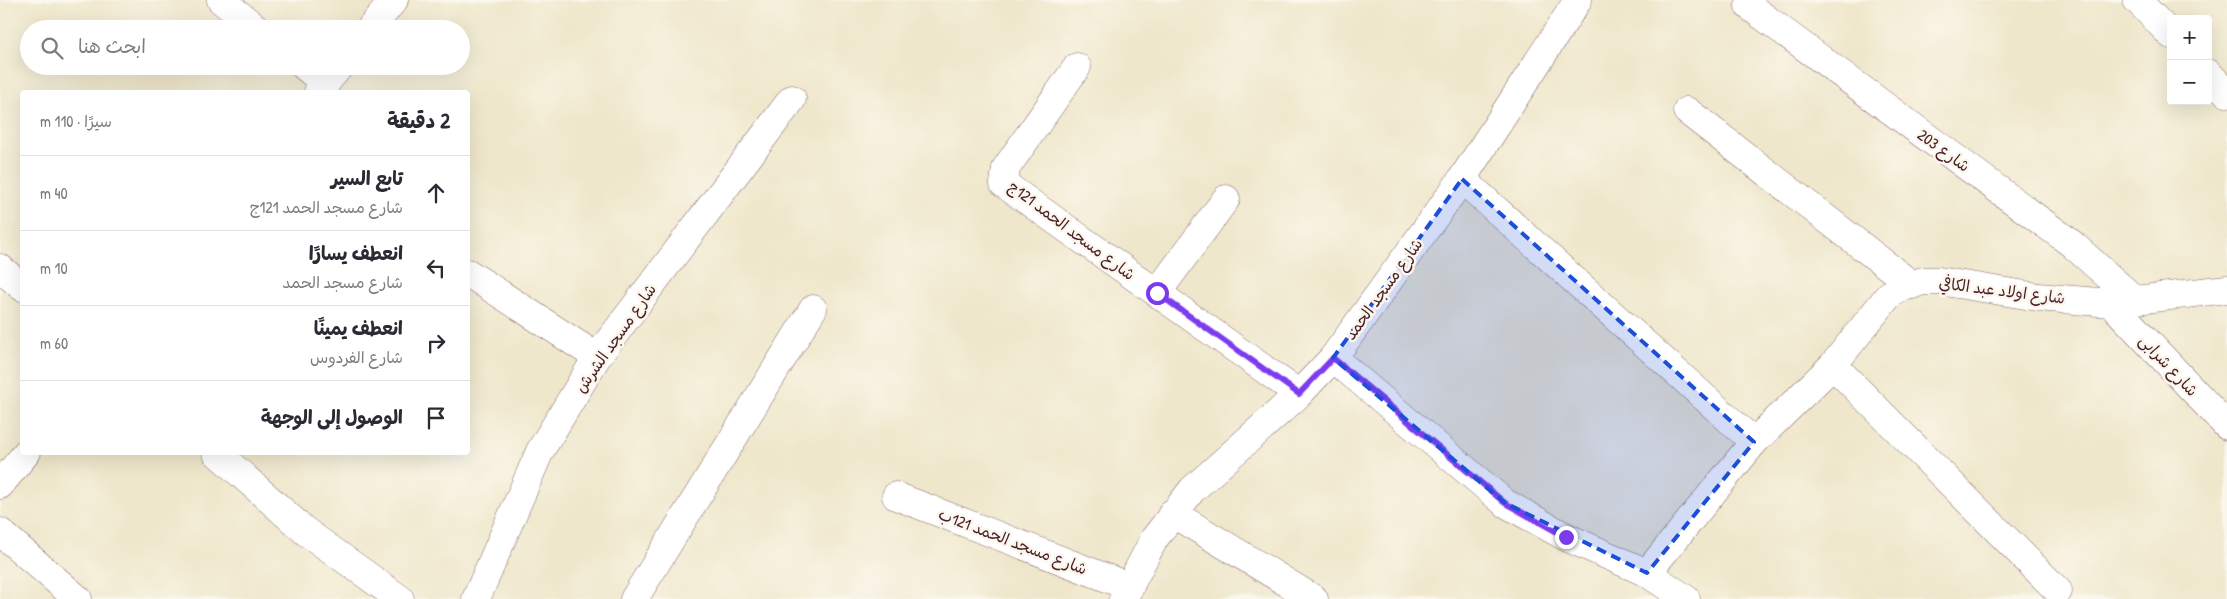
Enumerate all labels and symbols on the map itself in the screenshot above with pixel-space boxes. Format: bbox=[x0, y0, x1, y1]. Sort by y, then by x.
street label: شارع 203 bbox=[1913, 123, 1975, 177]
street label: شارع مسجد الحمد 121ج bbox=[1004, 175, 1140, 286]
street label: شارع مسجد الحمد bbox=[1339, 234, 1428, 345]
street label: شارع اولاد عبد الكافي bbox=[1937, 271, 2066, 310]
street label: شارع مسجد الشرش bbox=[569, 279, 662, 398]
route start bbox=[1146, 282, 1169, 305]
street label: شارع شرابى bbox=[2134, 329, 2203, 401]
street label: شارع مسجد الحمد 121ب bbox=[935, 503, 1090, 580]
route end bbox=[1555, 526, 1578, 549]

